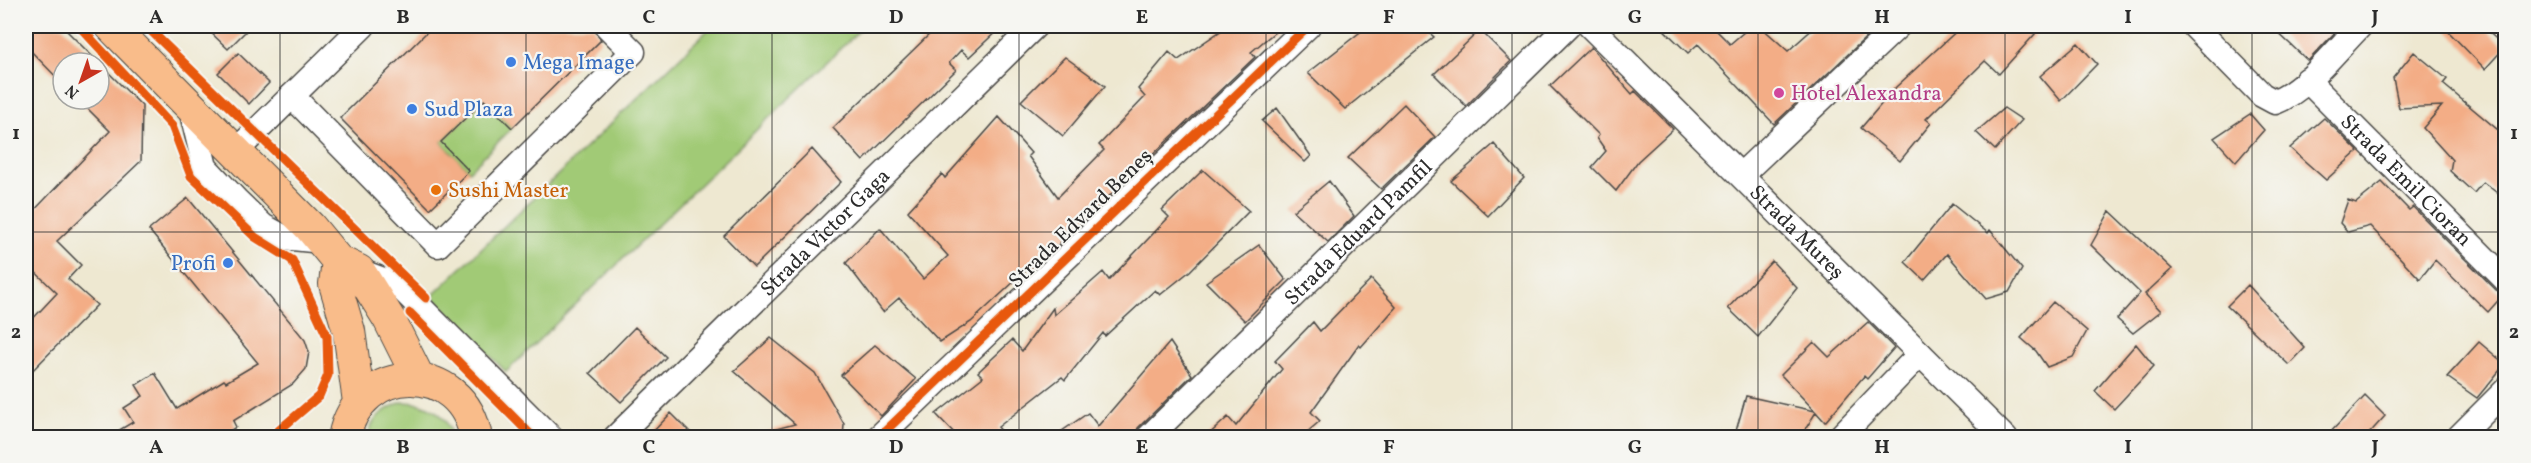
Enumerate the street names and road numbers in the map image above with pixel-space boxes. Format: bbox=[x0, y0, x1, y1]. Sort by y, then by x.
street label: Strada Emil Cioran bbox=[2333, 108, 2478, 254]
street label: Strada Edvard Beneș bbox=[1003, 143, 1159, 296]
street label: Strada Eduard Pamfil bbox=[1278, 154, 1439, 313]
street label: Strada Victor Gaga bbox=[755, 163, 897, 304]
street label: Strada Mureș bbox=[1742, 179, 1850, 287]

